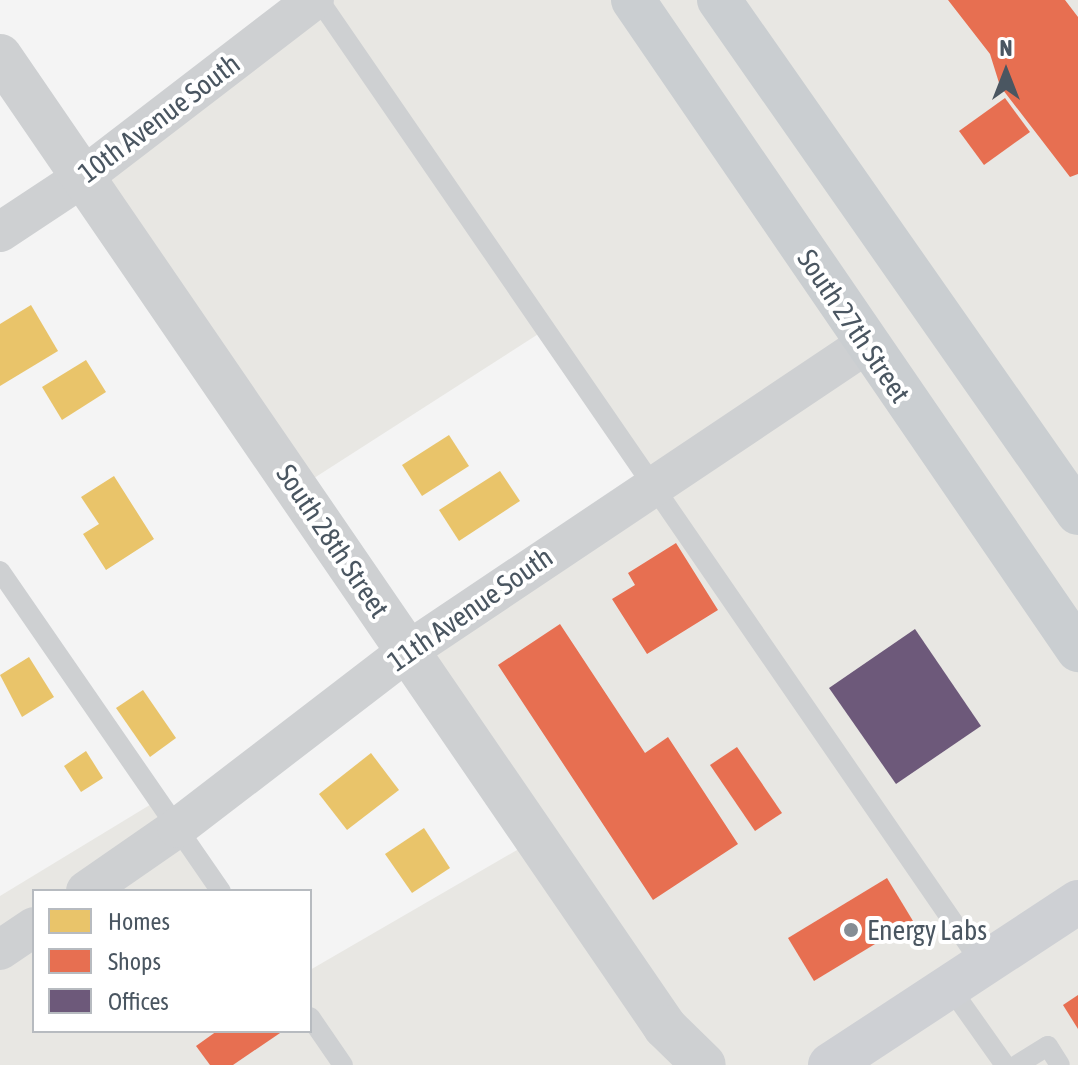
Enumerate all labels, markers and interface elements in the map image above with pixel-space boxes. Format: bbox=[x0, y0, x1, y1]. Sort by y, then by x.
north arrow bbox=[966, 32, 1046, 112]
text: N bbox=[1000, 35, 1012, 61]
street label: 10th Avenue South bbox=[72, 46, 246, 190]
street label: South 27th Street bbox=[791, 243, 917, 409]
street label: South 28th Street bbox=[270, 458, 396, 624]
street label: 11th Avenue South bbox=[381, 540, 559, 678]
legend bbox=[32, 889, 312, 1033]
text: Homes bbox=[108, 908, 170, 935]
place label: Energy Labs bbox=[867, 913, 987, 947]
marker: Energy Labs bbox=[842, 921, 860, 939]
text: Shops bbox=[108, 948, 161, 975]
text: Offices bbox=[108, 988, 169, 1015]

